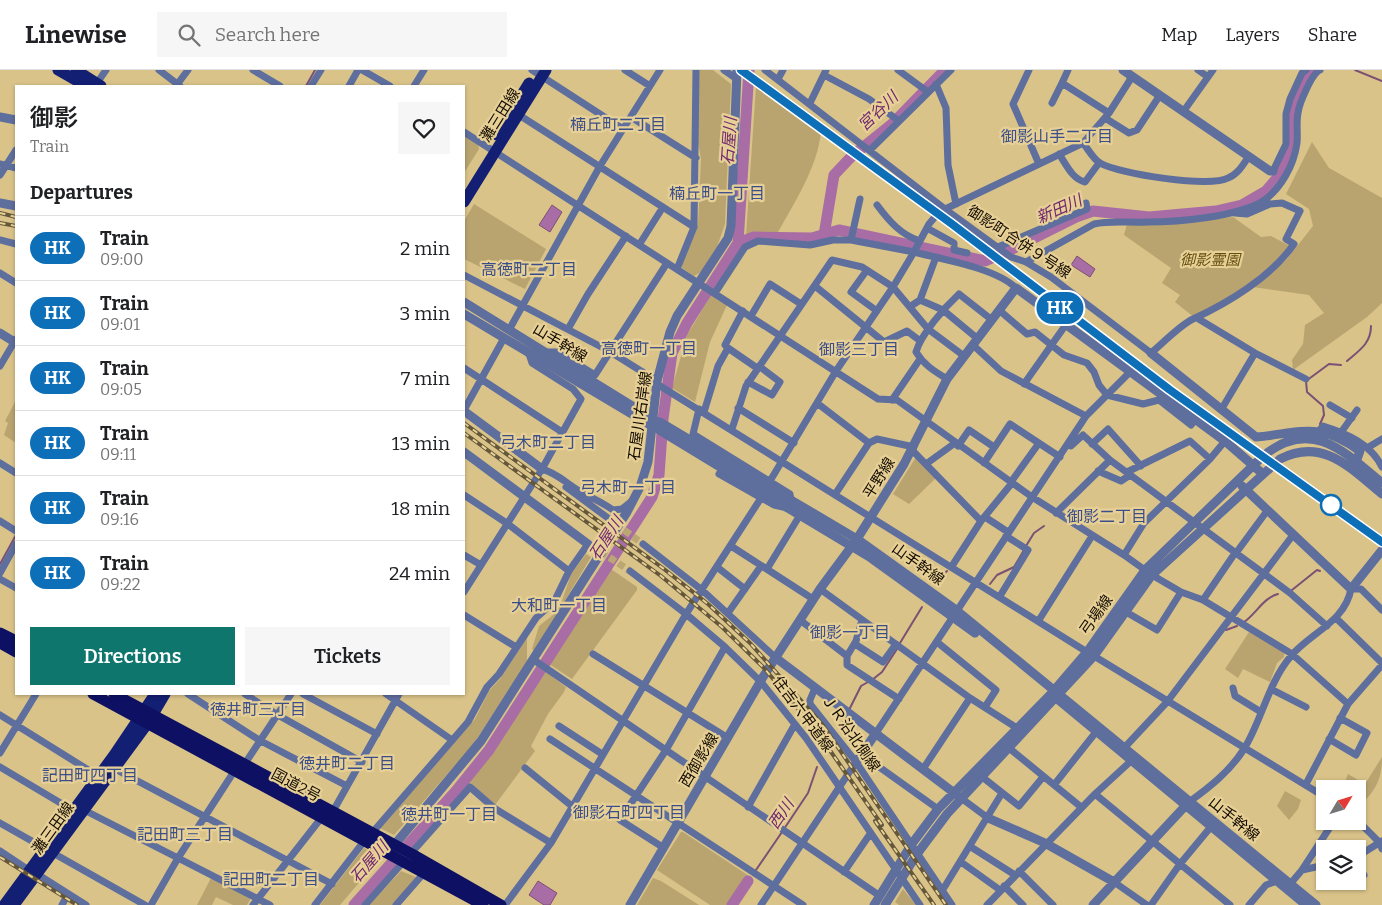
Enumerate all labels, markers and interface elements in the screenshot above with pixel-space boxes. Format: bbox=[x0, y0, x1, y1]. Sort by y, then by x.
search box bbox=[157, 12, 507, 57]
text: Linewise bbox=[25, 21, 127, 49]
icon: search bbox=[175, 21, 203, 49]
text: Search here bbox=[215, 23, 320, 46]
text: Map bbox=[1161, 24, 1197, 46]
text: Layers bbox=[1225, 24, 1280, 46]
text: Share bbox=[1308, 24, 1357, 46]
street label: 灘三田線 bbox=[476, 85, 524, 145]
water label: 宮谷川 bbox=[854, 86, 903, 135]
button: heart bbox=[398, 102, 450, 154]
text: 御影 bbox=[30, 104, 78, 132]
water label: 石屋川 bbox=[718, 114, 740, 166]
district label: 楠丘町二丁目 bbox=[570, 115, 666, 134]
district label: 御影山手二丁目 bbox=[1001, 127, 1113, 146]
text: Train bbox=[30, 137, 69, 156]
text: Departures bbox=[30, 181, 133, 204]
district label: 楠丘町一丁目 bbox=[669, 184, 765, 203]
water label: 新田川 bbox=[1033, 190, 1087, 227]
street label: 御影町合併９号線 bbox=[964, 202, 1074, 282]
text: Train bbox=[100, 227, 149, 250]
text: HK bbox=[44, 237, 71, 259]
text: 2 min bbox=[400, 237, 450, 260]
text: 09:00 bbox=[100, 250, 144, 269]
park label: 御影霊園 bbox=[1180, 251, 1242, 269]
district label: 高徳町二丁目 bbox=[481, 260, 577, 279]
text: Train bbox=[100, 292, 149, 315]
line badge: HK bbox=[1038, 292, 1082, 324]
text: HK bbox=[1046, 297, 1074, 319]
text: HK bbox=[44, 302, 71, 324]
text: 3 min bbox=[400, 302, 450, 325]
text: 09:01 bbox=[100, 315, 140, 334]
street label: 山手幹線 bbox=[530, 320, 590, 366]
district label: 高徳町一丁目 bbox=[601, 339, 697, 358]
district label: 御影三丁目 bbox=[819, 340, 899, 359]
text: Train bbox=[100, 357, 149, 380]
text: HK bbox=[44, 367, 71, 389]
text: 7 min bbox=[401, 367, 450, 390]
street label: 石屋川右岸線 bbox=[625, 370, 655, 462]
text: 09:05 bbox=[100, 380, 142, 399]
text: Train bbox=[100, 422, 149, 445]
text: HK bbox=[44, 432, 71, 454]
text: 13 min bbox=[392, 432, 450, 455]
district label: 弓木町二丁目 bbox=[500, 433, 596, 452]
text: 09:11 bbox=[100, 445, 136, 464]
street label: 平野線 bbox=[859, 454, 899, 502]
district label: 弓木町一丁目 bbox=[580, 478, 676, 497]
text: Train bbox=[100, 487, 149, 510]
unlabelled marker bbox=[1320, 494, 1342, 516]
text: HK bbox=[44, 497, 71, 519]
text: 18 min bbox=[391, 497, 450, 520]
district label: 御影二丁目 bbox=[1067, 507, 1147, 526]
text: 09:16 bbox=[100, 510, 139, 529]
water label: 石屋川 bbox=[585, 511, 628, 563]
street label: 山手幹線 bbox=[888, 539, 948, 589]
text: Train bbox=[100, 552, 149, 575]
text: HK bbox=[44, 562, 71, 584]
text: 24 min bbox=[389, 562, 450, 585]
text: 09:22 bbox=[100, 575, 140, 594]
street label: 弓場線 bbox=[1076, 591, 1116, 639]
district label: 大和町一丁目 bbox=[511, 596, 607, 615]
district label: 御影一丁目 bbox=[810, 623, 890, 642]
button: Directions bbox=[30, 627, 235, 685]
button: Tickets bbox=[245, 627, 450, 685]
street label: 住吉六甲道線 bbox=[769, 673, 837, 755]
street label: ＪＲ沿北側線 bbox=[818, 691, 884, 775]
district label: 徳井町三丁目 bbox=[210, 700, 306, 719]
street label: 西御影線 bbox=[676, 730, 722, 790]
district label: 徳井町二丁目 bbox=[299, 754, 395, 773]
street label: 国道2号 bbox=[268, 765, 324, 805]
district label: 記田町四丁目 bbox=[42, 766, 138, 785]
north arrow bbox=[1316, 780, 1366, 830]
map controls bbox=[1316, 780, 1366, 890]
street label: 山手幹線 bbox=[1205, 793, 1263, 845]
water label: 西川 bbox=[764, 794, 799, 833]
street label: 灘三田線 bbox=[28, 798, 78, 858]
district label: 御影石町四丁目 bbox=[573, 803, 685, 822]
district label: 徳井町一丁目 bbox=[401, 805, 497, 824]
district label: 記田町三丁目 bbox=[137, 825, 233, 844]
water label: 石屋川 bbox=[346, 836, 393, 886]
button: layers bbox=[1316, 840, 1366, 890]
district label: 記田町二丁目 bbox=[223, 870, 319, 889]

